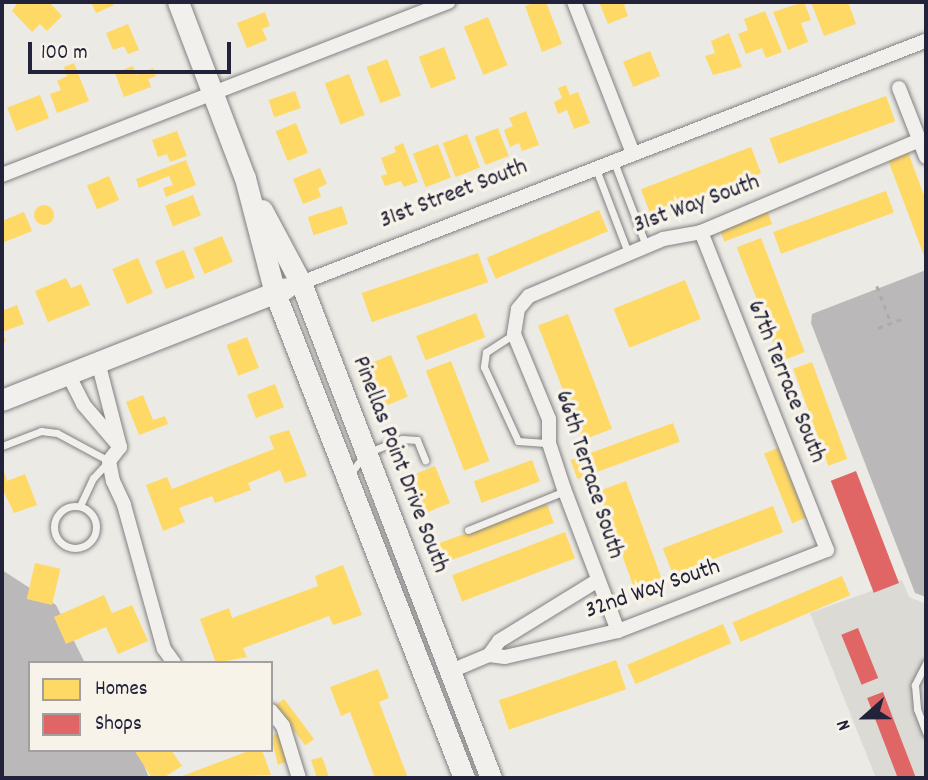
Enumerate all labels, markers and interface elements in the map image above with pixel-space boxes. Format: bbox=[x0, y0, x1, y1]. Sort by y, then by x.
scale bar bbox=[32, 28, 234, 72]
text: 100 m bbox=[41, 39, 88, 69]
street label: 31st Street South bbox=[376, 154, 532, 236]
street label: 31st Way South bbox=[630, 169, 764, 241]
street label: 67th Terrace South bbox=[739, 297, 831, 467]
street label: Pinellas Point Drive South bbox=[344, 353, 454, 577]
street label: 66th Terrace South bbox=[547, 387, 629, 563]
street label: 32nd Way South bbox=[582, 553, 724, 627]
legend bbox=[28, 661, 273, 752]
text: Homes bbox=[95, 675, 148, 705]
north arrow bbox=[830, 682, 900, 752]
text: Shops bbox=[95, 710, 142, 740]
text: N bbox=[831, 715, 859, 734]

